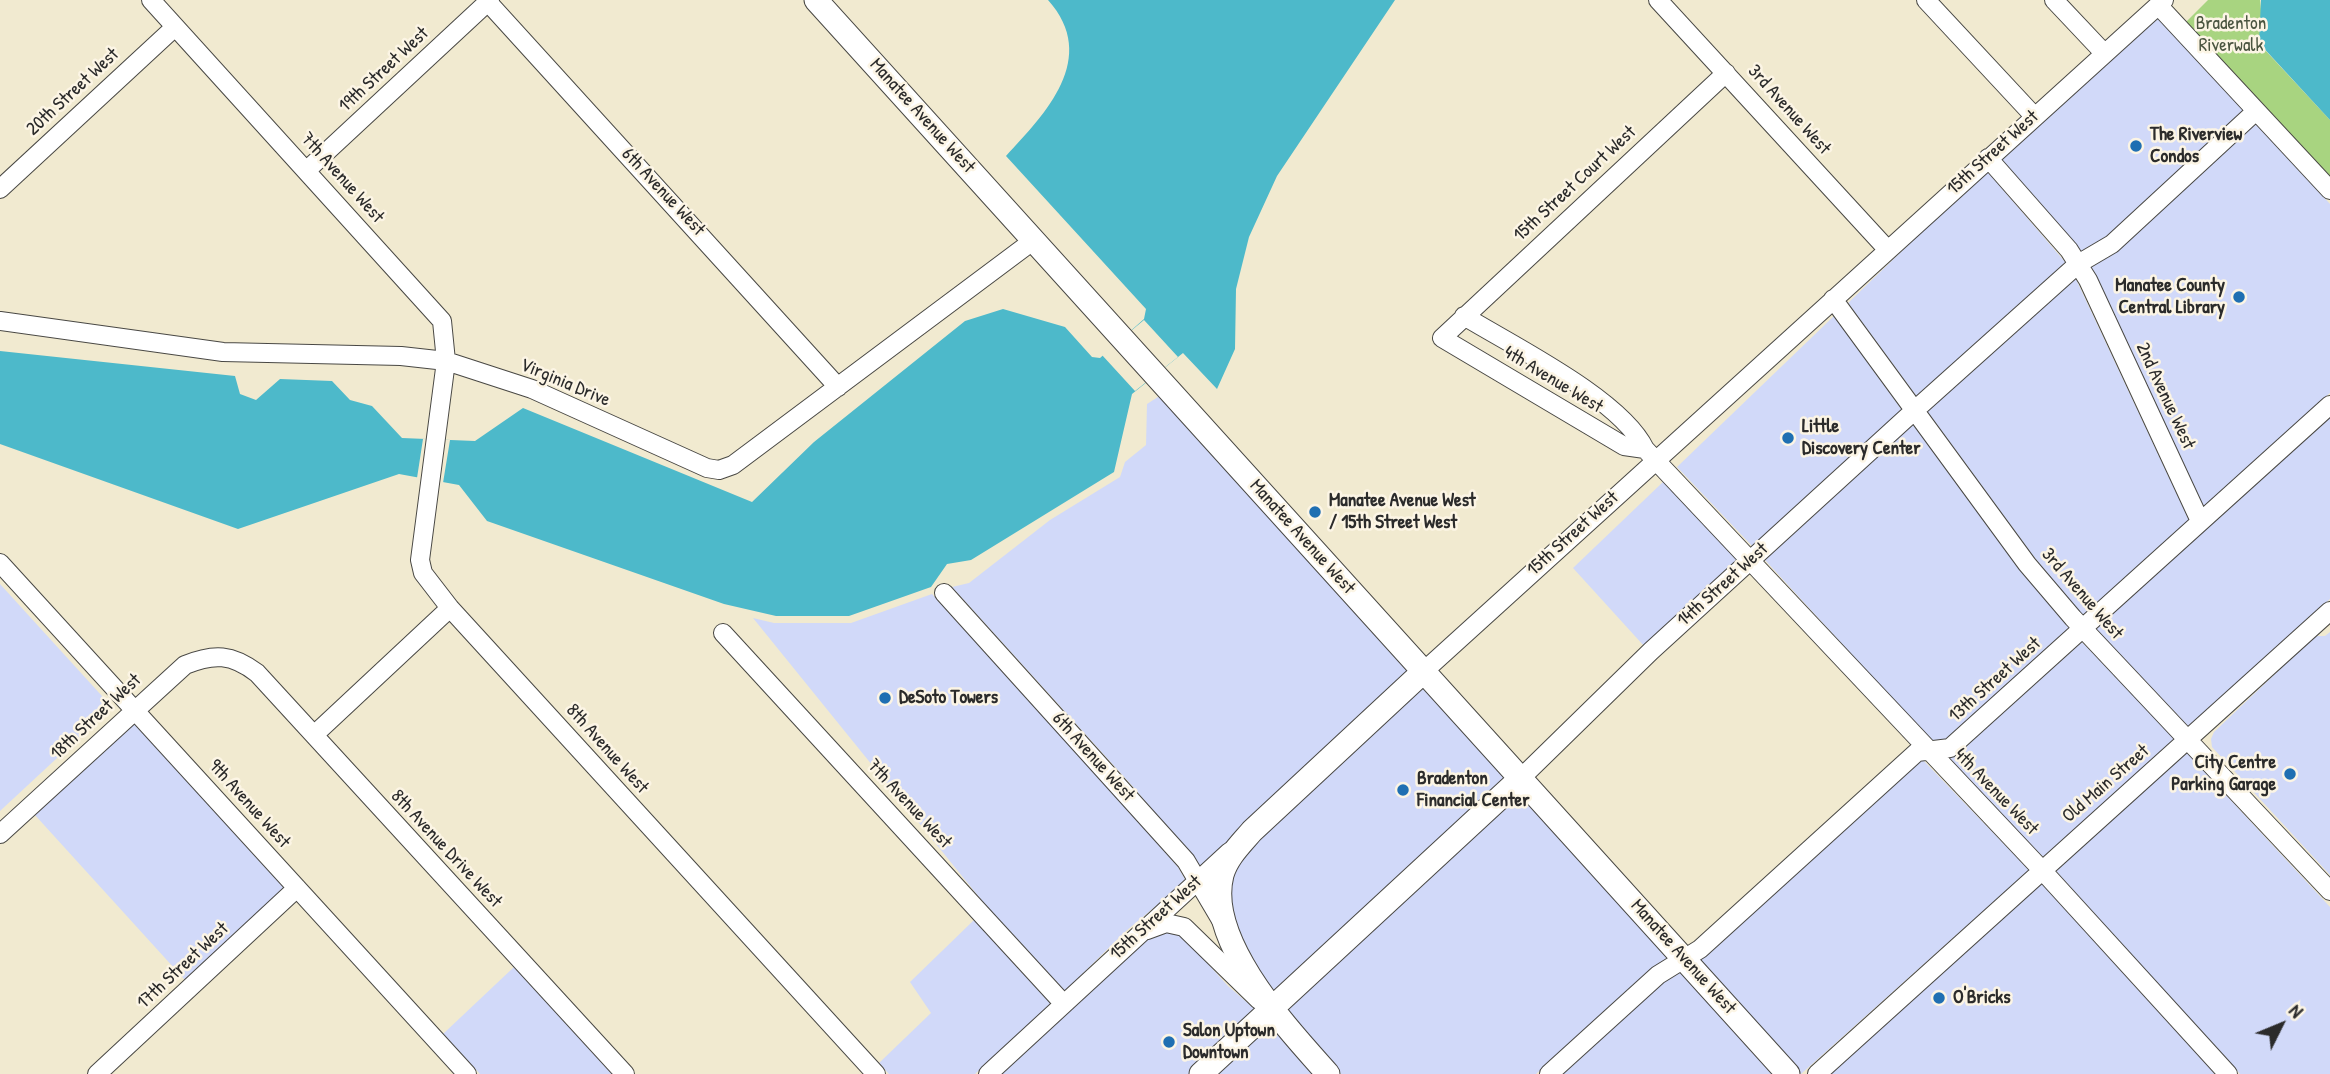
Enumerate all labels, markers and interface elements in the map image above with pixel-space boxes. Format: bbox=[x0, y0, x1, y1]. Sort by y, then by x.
park label: Bradenton Riverwalk bbox=[2196, 13, 2266, 57]
street label: 19th Street West bbox=[334, 23, 434, 117]
street label: 20th Street West bbox=[22, 43, 124, 141]
street label: Manatee Avenue West bbox=[865, 54, 979, 178]
street label: 3rd Avenue West bbox=[1743, 60, 1835, 160]
street label: 15th Street West bbox=[1942, 106, 2044, 200]
street label: 15th Street Court West bbox=[1509, 121, 1641, 247]
place label: The Riverview Condos bbox=[2150, 124, 2242, 168]
street label: 7th Avenue West bbox=[295, 128, 389, 228]
marker: The Riverview Condos bbox=[2128, 138, 2144, 154]
street label: 6th Avenue West bbox=[616, 143, 710, 241]
place label: Manatee County Central Library bbox=[2115, 275, 2225, 319]
marker: Manatee County Central Library bbox=[2231, 289, 2247, 305]
street label: 2nd Avenue West bbox=[2130, 339, 2200, 453]
street label: 4th Avenue West bbox=[1499, 341, 1607, 419]
street label: Virginia Drive bbox=[517, 354, 613, 412]
place label: Little Discovery Center bbox=[1802, 416, 1920, 460]
marker: Little Discovery Center bbox=[1780, 430, 1796, 446]
street label: Manatee Avenue West bbox=[1245, 475, 1359, 599]
street label: 15th Street West bbox=[1522, 487, 1624, 581]
place label: Manatee Avenue West / 15th Street West bbox=[1329, 490, 1475, 534]
marker: Manatee Avenue West / 15th Street West bbox=[1307, 504, 1323, 520]
street label: 14th Street West bbox=[1673, 538, 1773, 632]
street label: 3rd Avenue West bbox=[2036, 544, 2128, 644]
street label: 13th Street West bbox=[1944, 633, 2046, 727]
street label: 18th Street West bbox=[46, 669, 146, 765]
place label: DeSoto Towers bbox=[899, 687, 998, 709]
marker: DeSoto Towers bbox=[877, 690, 893, 706]
street label: 8th Avenue West bbox=[561, 699, 653, 799]
street label: 6th Avenue West bbox=[1047, 708, 1139, 806]
street label: Old Main Street bbox=[2058, 740, 2154, 828]
street label: 4th Avenue West bbox=[1949, 744, 2043, 840]
place label: City Centre Parking Garage bbox=[2171, 752, 2276, 796]
street label: 9th Avenue West bbox=[203, 755, 295, 853]
street label: 7th Avenue West bbox=[862, 755, 956, 853]
marker: City Centre Parking Garage bbox=[2282, 766, 2298, 782]
place label: Bradenton Financial Center bbox=[1417, 768, 1529, 812]
marker: Bradenton Financial Center bbox=[1395, 782, 1411, 798]
street label: 8th Avenue Drive West bbox=[386, 785, 506, 913]
street label: 15th Street West bbox=[1105, 871, 1207, 965]
street label: Manatee Avenue West bbox=[1626, 895, 1740, 1019]
street label: 17th Street West bbox=[132, 918, 234, 1014]
place label: O'Bricks bbox=[1953, 987, 2010, 1009]
marker: O'Bricks bbox=[1931, 990, 1947, 1006]
north arrow bbox=[2246, 990, 2316, 1060]
text: N bbox=[2283, 998, 2309, 1023]
place label: Salon Uptown Downtown bbox=[1183, 1020, 1275, 1064]
marker: Salon Uptown Downtown bbox=[1161, 1034, 1177, 1050]

